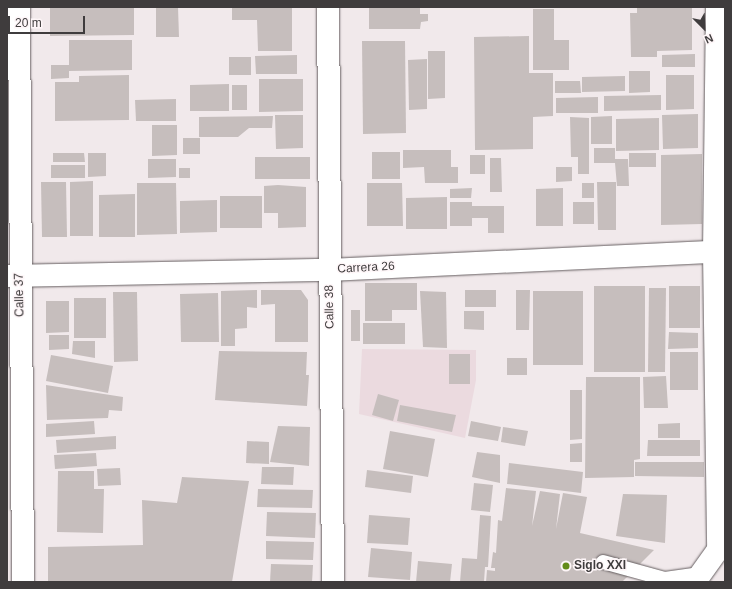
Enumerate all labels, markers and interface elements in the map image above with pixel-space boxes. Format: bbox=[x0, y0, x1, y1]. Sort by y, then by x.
scale bar bbox=[10, 8, 87, 34]
north arrow bbox=[684, 8, 724, 48]
text: 20 m bbox=[15, 16, 42, 30]
text: N bbox=[703, 32, 715, 46]
street label: Carrera 26 bbox=[337, 259, 395, 277]
street label: Calle 37 bbox=[12, 273, 28, 317]
street label: Calle 38 bbox=[322, 285, 338, 329]
place label: Siglo XXI bbox=[574, 559, 626, 573]
marker: Siglo XXI bbox=[561, 561, 571, 571]

